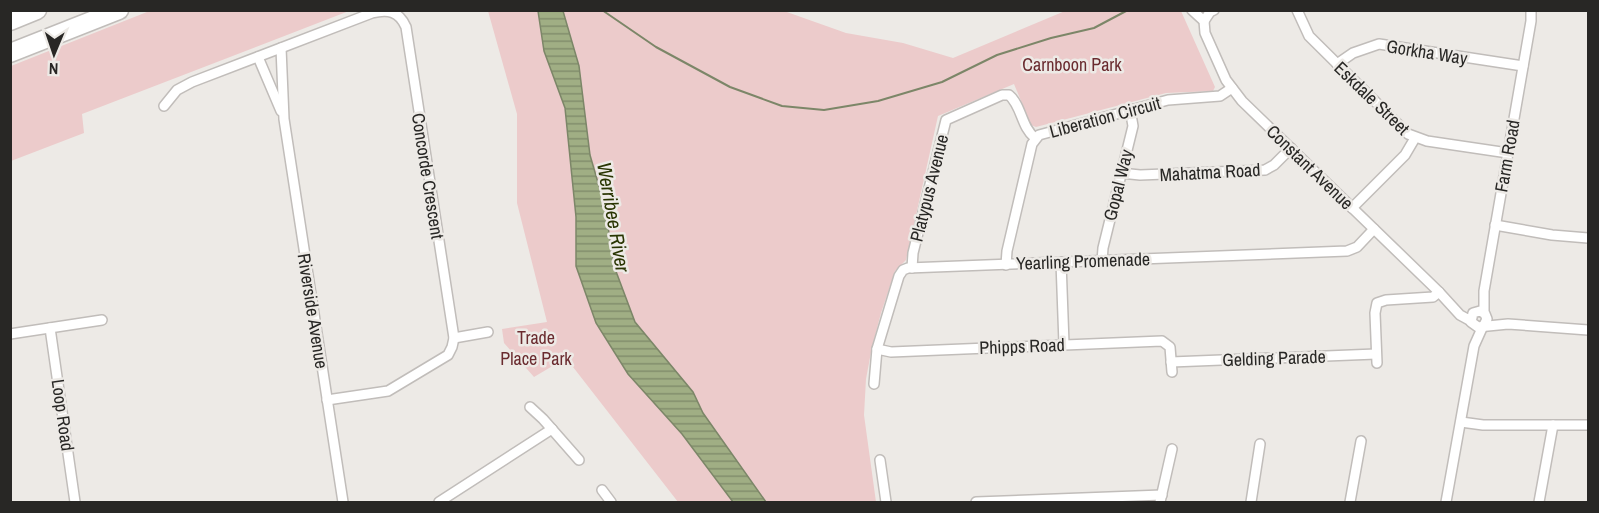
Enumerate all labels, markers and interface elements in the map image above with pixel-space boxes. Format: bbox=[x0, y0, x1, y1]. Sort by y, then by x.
north arrow bbox=[24, 24, 84, 84]
street label: Gorkha Way bbox=[1385, 33, 1470, 71]
park label: Carnboon Park bbox=[1022, 52, 1122, 77]
street label: Eskdale Street bbox=[1329, 56, 1415, 140]
text: N bbox=[48, 58, 59, 80]
street label: Liberation Circuit bbox=[1047, 90, 1163, 144]
street label: Concorde Crescent bbox=[406, 111, 450, 241]
street label: Farm Road bbox=[1488, 118, 1526, 194]
street label: Constant Avenue bbox=[1261, 119, 1359, 215]
street label: Platypus Avenue bbox=[904, 132, 954, 244]
street label: Gopal Way bbox=[1097, 146, 1139, 223]
street label: Mahatma Road bbox=[1159, 157, 1261, 187]
water label: Werribee River bbox=[591, 160, 637, 274]
street label: Yearling Promenade bbox=[1015, 246, 1151, 276]
street label: Riverside Avenue bbox=[292, 252, 334, 370]
park label: Trade Place Park bbox=[500, 325, 572, 371]
street label: Phipps Road bbox=[979, 332, 1065, 360]
street label: Gelding Parade bbox=[1222, 344, 1326, 372]
street label: Loop Road bbox=[46, 378, 80, 452]

